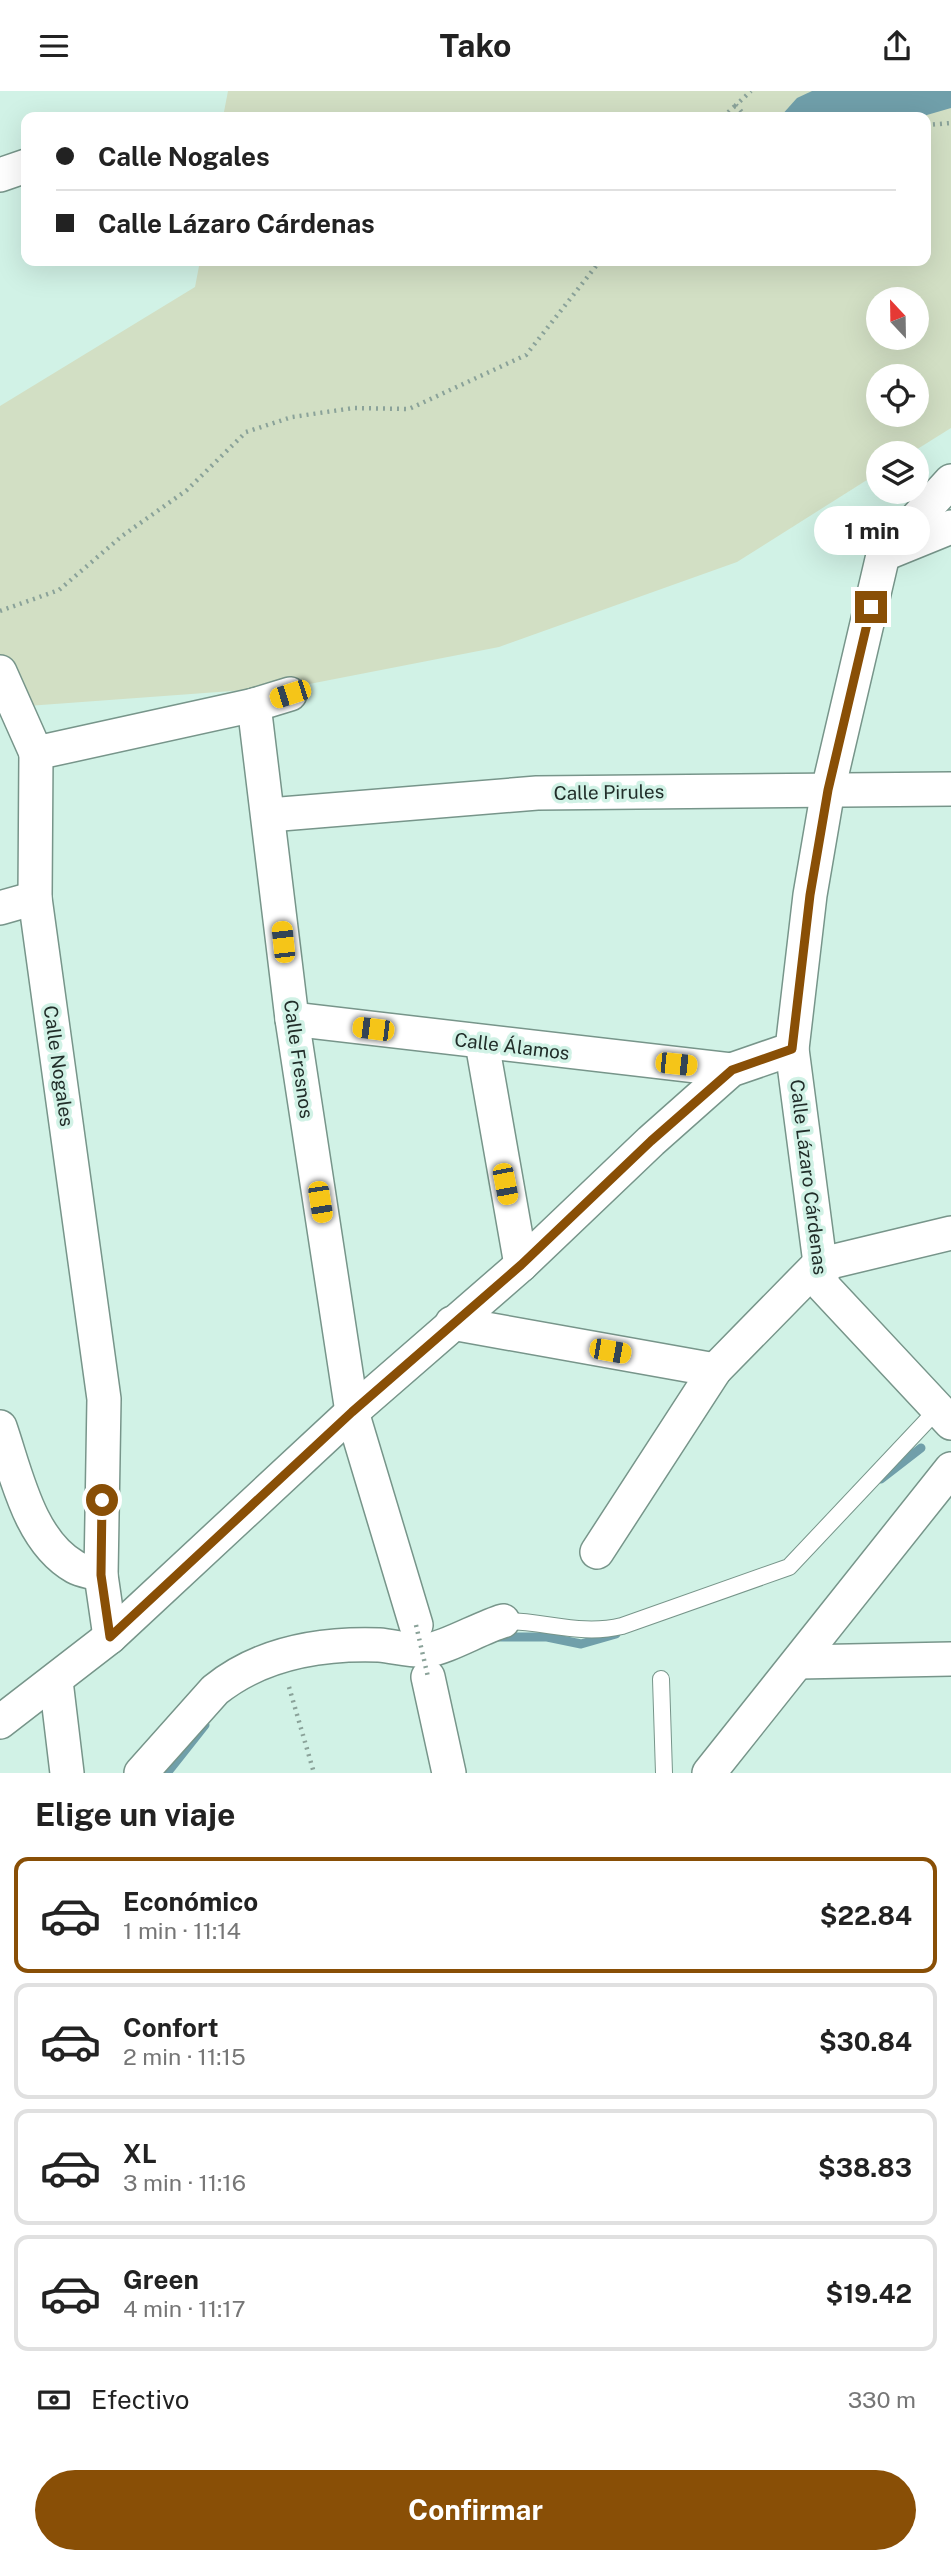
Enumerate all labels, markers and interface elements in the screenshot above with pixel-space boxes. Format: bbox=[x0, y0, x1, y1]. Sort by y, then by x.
icon: menu bbox=[35, 27, 73, 65]
text: Tako bbox=[440, 27, 512, 64]
icon: share bbox=[878, 27, 916, 65]
text: Calle Nogales bbox=[98, 141, 270, 172]
text: Calle Lázaro Cárdenas bbox=[98, 208, 375, 239]
north arrow bbox=[866, 287, 929, 350]
map controls bbox=[866, 287, 929, 504]
button: locate bbox=[866, 364, 929, 427]
button: layers bbox=[866, 441, 929, 504]
callout: 1 min bbox=[813, 505, 929, 554]
text: 1 min bbox=[844, 517, 900, 544]
route end bbox=[855, 591, 887, 623]
car bbox=[267, 678, 314, 710]
street label: Calle Pirules bbox=[554, 780, 664, 804]
car bbox=[271, 920, 296, 964]
street label: Calle Fresnos bbox=[280, 998, 318, 1120]
street label: Calle Nogales bbox=[40, 1004, 78, 1128]
car bbox=[351, 1016, 396, 1042]
street label: Calle Álamos bbox=[453, 1028, 571, 1064]
car bbox=[655, 1051, 698, 1077]
street label: Calle Lázaro Cárdenas bbox=[786, 1078, 832, 1276]
car bbox=[491, 1161, 520, 1207]
car bbox=[307, 1180, 334, 1224]
car bbox=[588, 1337, 633, 1365]
route start bbox=[86, 1484, 118, 1516]
text: Elige un viaje bbox=[35, 1796, 235, 1833]
icon: car bbox=[39, 1884, 102, 1947]
text: Económico bbox=[123, 1886, 258, 1917]
text: $22.84 bbox=[820, 1900, 912, 1931]
text: 1 min · 11:14 bbox=[123, 1917, 241, 1944]
icon: car bbox=[39, 2010, 102, 2073]
text: Confort bbox=[123, 2012, 219, 2043]
text: $30.84 bbox=[819, 2026, 912, 2057]
text: 2 min · 11:15 bbox=[123, 2043, 246, 2070]
icon: car bbox=[39, 2136, 102, 2199]
text: XL bbox=[123, 2138, 157, 2169]
text: $38.83 bbox=[818, 2152, 912, 2183]
text: 3 min · 11:16 bbox=[123, 2169, 246, 2196]
icon: car bbox=[39, 2262, 102, 2325]
text: Green bbox=[123, 2264, 199, 2295]
text: $19.42 bbox=[826, 2278, 912, 2309]
text: 4 min · 11:17 bbox=[123, 2295, 245, 2322]
icon: cash bbox=[35, 2381, 73, 2419]
text: Efectivo bbox=[91, 2384, 189, 2415]
text: 330 m bbox=[848, 2386, 916, 2413]
button: Confirmar bbox=[35, 2470, 916, 2550]

